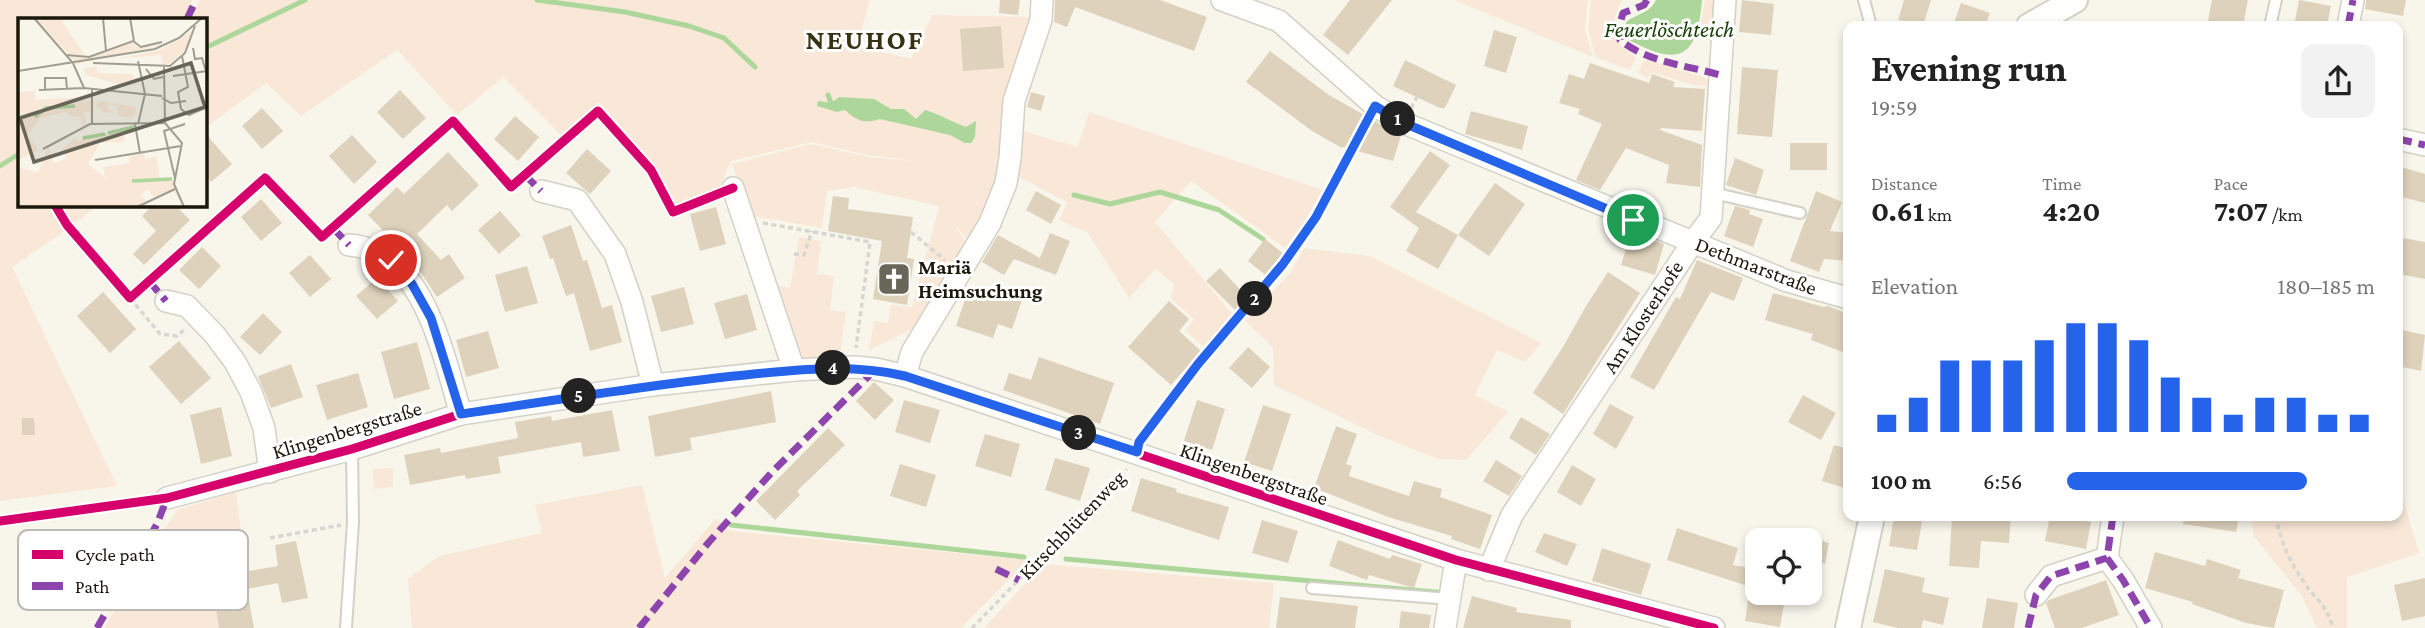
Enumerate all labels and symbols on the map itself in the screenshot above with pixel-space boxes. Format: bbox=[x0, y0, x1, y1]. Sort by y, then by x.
water label: Feuerlöschteich bbox=[1604, 16, 1734, 42]
inset map bbox=[18, 18, 206, 206]
district label: NEUHOF bbox=[805, 24, 925, 55]
pin: 1 bbox=[1380, 102, 1416, 136]
pin bbox=[1603, 190, 1663, 250]
pin bbox=[361, 230, 421, 290]
street label: Dethmarstraße bbox=[1692, 232, 1820, 300]
place label: Mariä Heimsuchung bbox=[918, 255, 1043, 303]
street label: Am Klosterhofe bbox=[1598, 256, 1688, 378]
church icon: Mariä Heimsuchung bbox=[875, 260, 913, 298]
pin: 2 bbox=[1238, 282, 1272, 316]
pin: 4 bbox=[816, 350, 850, 386]
pin: 5 bbox=[562, 378, 596, 414]
street label: Klingenbergstraße bbox=[269, 396, 425, 464]
pin: 3 bbox=[1062, 416, 1096, 450]
street label: Klingenbergstraße bbox=[1177, 437, 1331, 511]
street label: Kirschblütenweg bbox=[1014, 465, 1130, 585]
legend bbox=[18, 530, 248, 610]
text: Cycle path bbox=[75, 544, 155, 565]
text: Path bbox=[75, 576, 110, 597]

